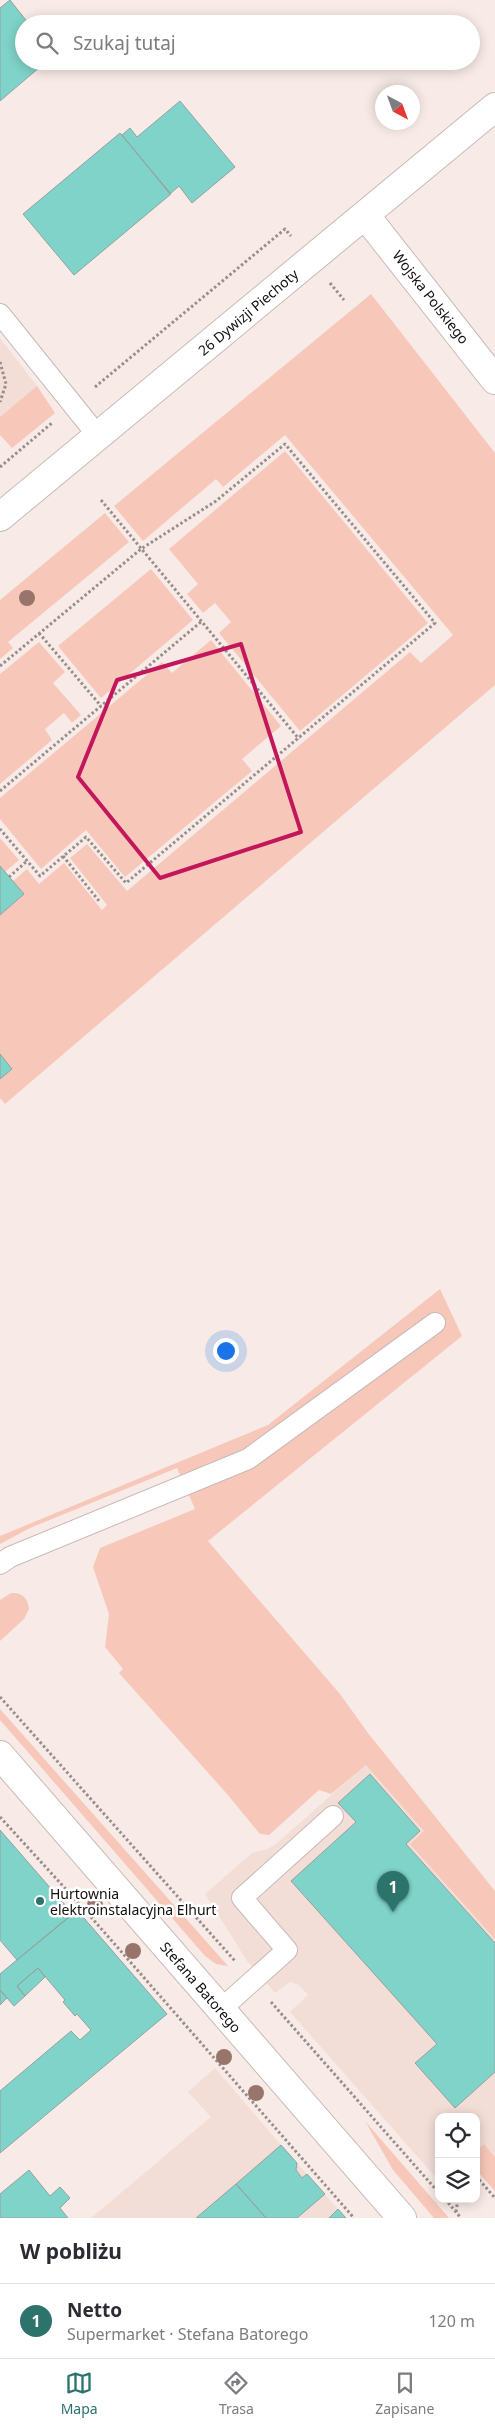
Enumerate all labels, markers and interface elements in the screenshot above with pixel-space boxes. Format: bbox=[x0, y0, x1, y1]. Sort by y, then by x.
search box bbox=[15, 15, 480, 70]
icon: search bbox=[33, 29, 61, 57]
text: Szukaj tutaj bbox=[73, 30, 176, 56]
north arrow bbox=[375, 85, 420, 130]
street label: Wojska Polskiego bbox=[388, 246, 474, 348]
street label: 26 Dywizji Piechoty bbox=[194, 264, 303, 359]
your location bbox=[213, 1338, 239, 1364]
pin: 1 bbox=[377, 1871, 409, 1912]
place label: Hurtownia elektroinstalacyjna Elhurt bbox=[50, 1884, 216, 1919]
marker: Hurtownia elektroinstalacyjna Elhurt bbox=[34, 1895, 46, 1907]
street label: Stefana Batorego bbox=[156, 1938, 246, 2036]
map controls bbox=[435, 2113, 480, 2203]
button: locate bbox=[435, 2113, 480, 2158]
button: layers bbox=[435, 2158, 480, 2203]
text: W pobliżu bbox=[20, 2237, 122, 2265]
text: Netto bbox=[67, 2297, 122, 2323]
text: 1 bbox=[31, 2310, 41, 2332]
text: 120 m bbox=[428, 2310, 475, 2332]
text: Supermarket · Stefana Batorego bbox=[67, 2323, 308, 2345]
tab: Mapa bbox=[61, 2369, 98, 2418]
tab: Trasa bbox=[219, 2369, 254, 2418]
tab: Zapisane bbox=[375, 2369, 434, 2418]

